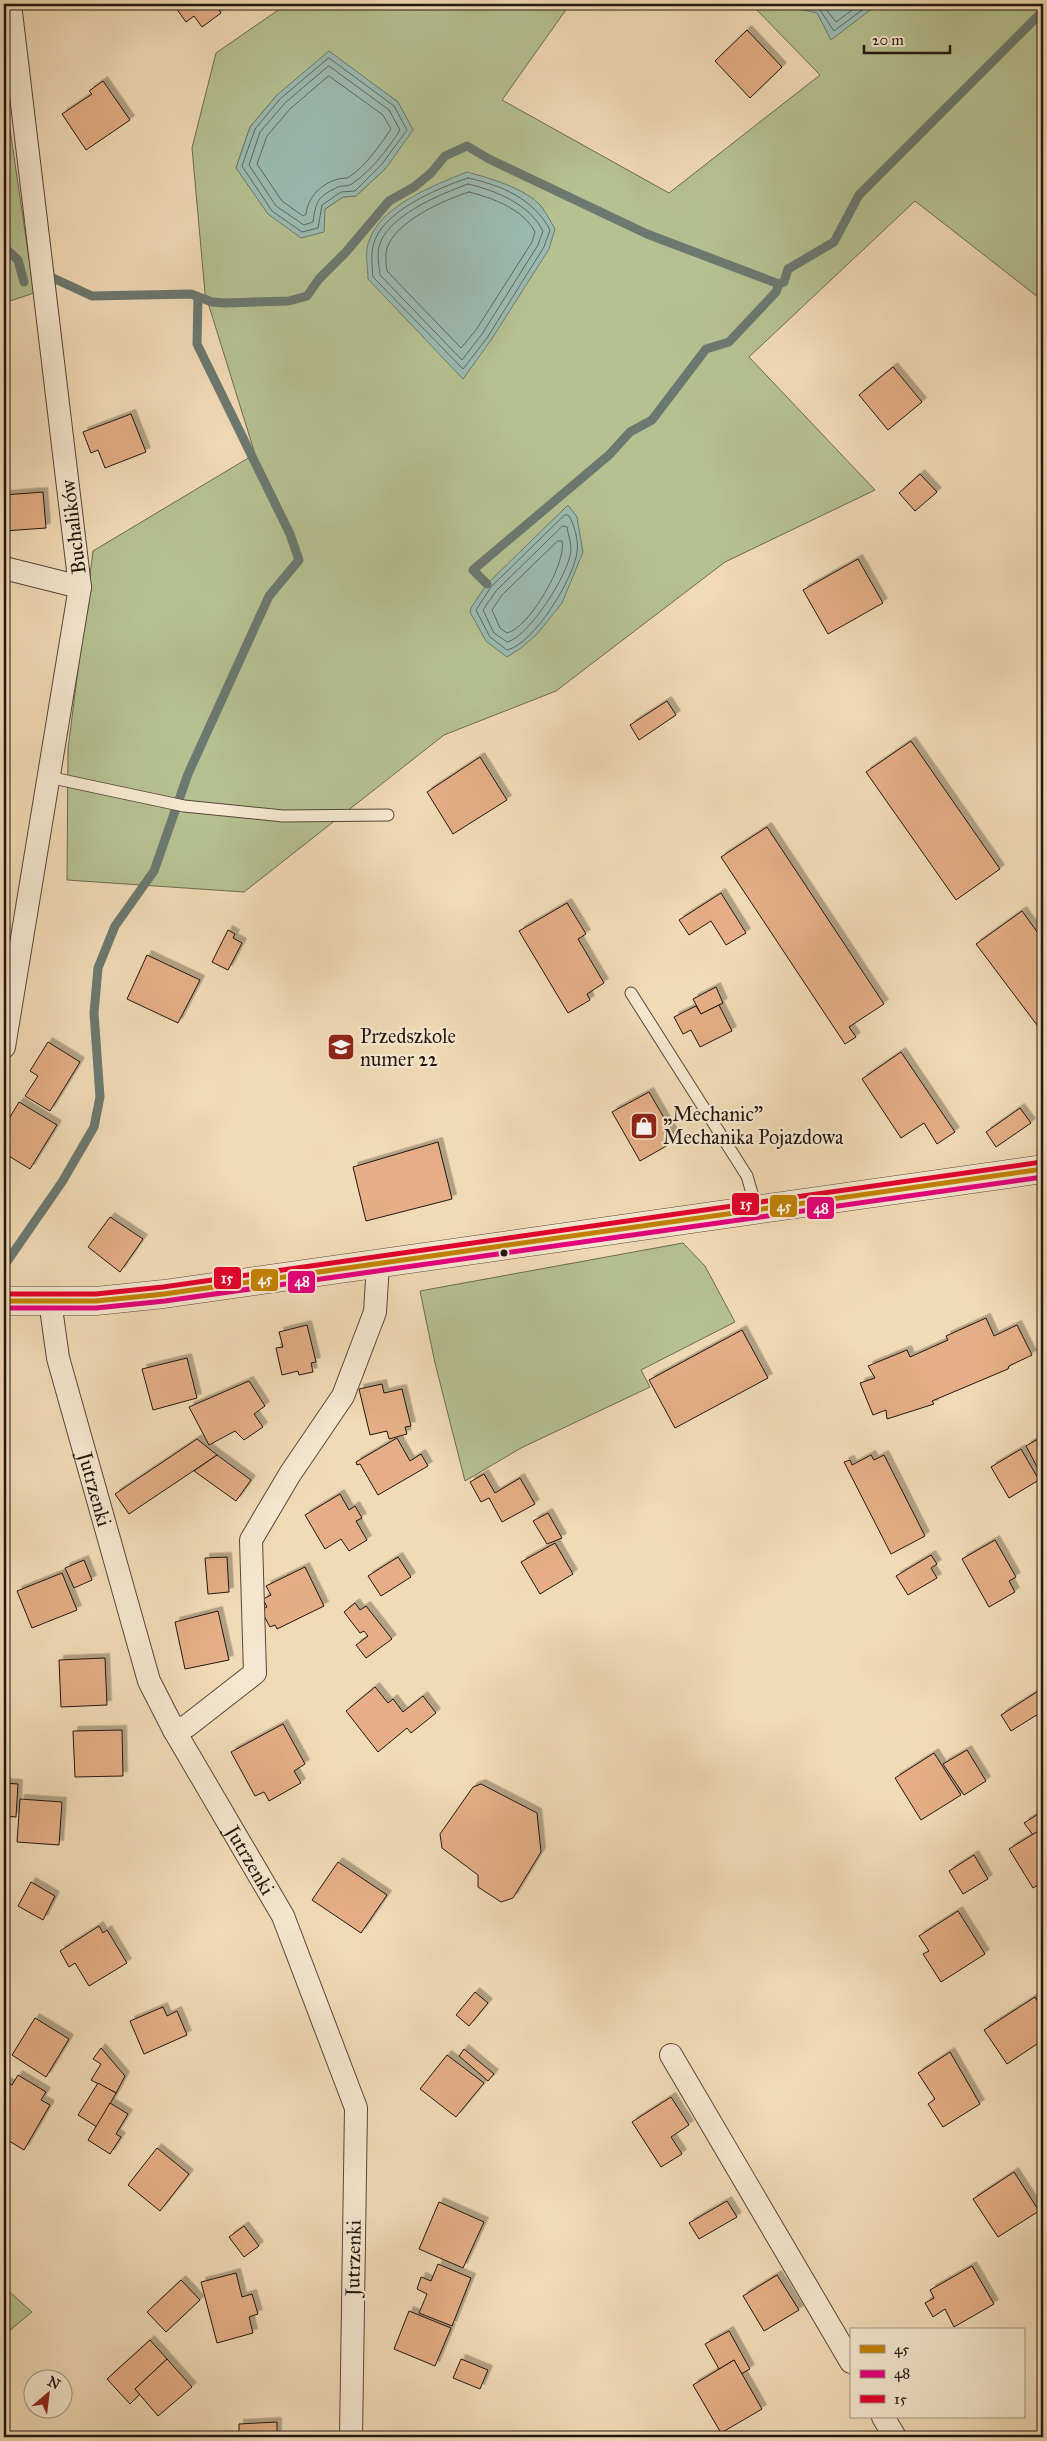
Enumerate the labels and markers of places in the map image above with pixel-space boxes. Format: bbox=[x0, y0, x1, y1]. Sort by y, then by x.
place label: Przedszkole numer 22 bbox=[360, 1024, 456, 1071]
school or university icon: Przedszkole numer 22 bbox=[326, 1032, 356, 1062]
place label: „Mechanic” Mechanika Pojazdowa bbox=[663, 1102, 844, 1149]
shop icon: „Mechanic” Mechanika Pojazdowa bbox=[629, 1111, 659, 1141]
unlabelled marker bbox=[499, 1248, 509, 1258]

